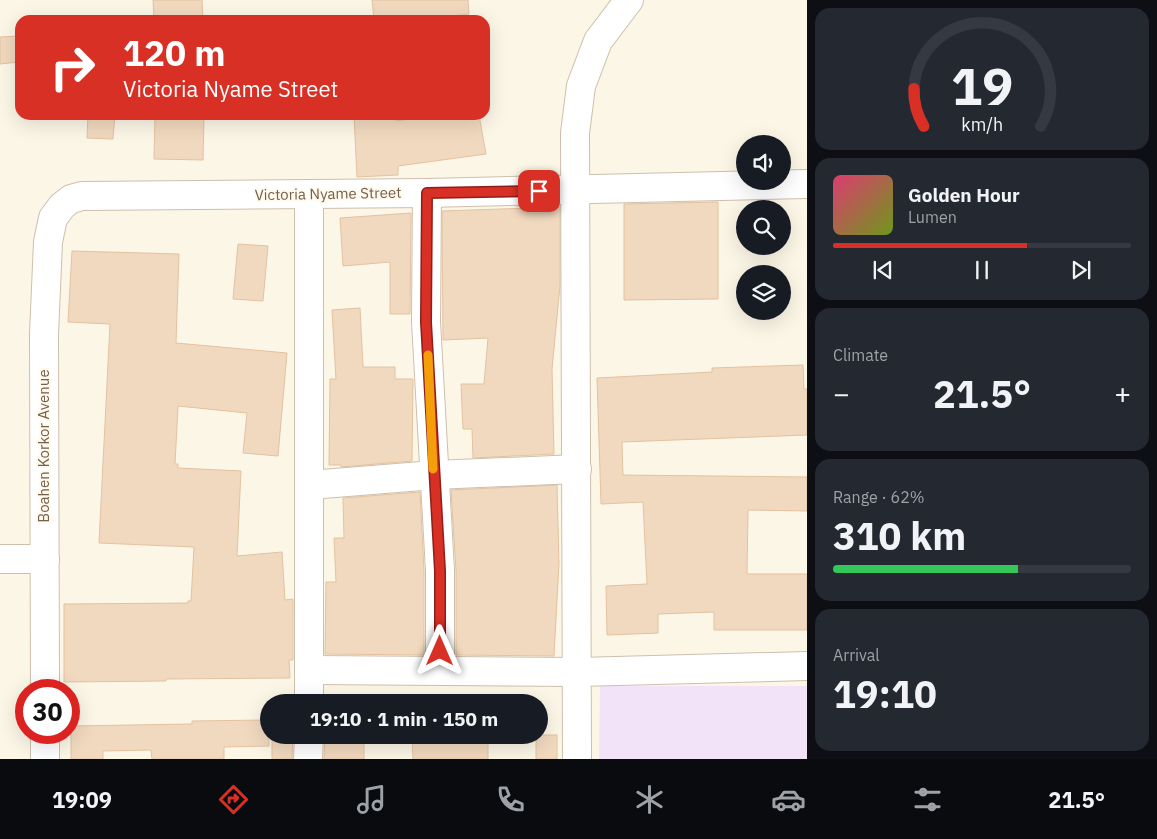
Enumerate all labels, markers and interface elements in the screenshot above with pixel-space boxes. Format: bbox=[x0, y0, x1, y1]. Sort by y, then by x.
text: 120 m bbox=[123, 30, 226, 76]
icon: right bbox=[40, 35, 105, 100]
text: 19 bbox=[951, 52, 1013, 119]
text: Victoria Nyame Street bbox=[123, 74, 338, 103]
text: km/h bbox=[961, 113, 1003, 136]
map controls bbox=[736, 135, 791, 320]
button: sound bbox=[736, 135, 791, 190]
pin bbox=[518, 170, 560, 212]
icon: arrive bbox=[525, 177, 553, 205]
street label: Victoria Nyame Street bbox=[254, 183, 402, 204]
text: Golden Hour bbox=[908, 183, 1020, 207]
button: search bbox=[736, 200, 791, 255]
text: Lumen bbox=[908, 207, 957, 227]
icon: previous bbox=[869, 256, 897, 284]
icon: pause bbox=[968, 256, 996, 284]
icon: next bbox=[1067, 256, 1095, 284]
button: layers bbox=[736, 265, 791, 320]
text: Climate bbox=[833, 345, 888, 365]
street label: Boahen Korkor Avenue bbox=[34, 369, 53, 523]
text: 21.5° bbox=[933, 369, 1031, 418]
text: − bbox=[833, 375, 850, 412]
text: + bbox=[1114, 375, 1131, 412]
text: Range · 62% bbox=[833, 487, 925, 507]
text: 310 km bbox=[833, 511, 966, 560]
position arrow bbox=[413, 624, 465, 676]
text: Arrival bbox=[833, 645, 880, 665]
text: 19:10 bbox=[833, 669, 937, 718]
speed limit sign: 30 bbox=[15, 679, 80, 744]
text: 19:10 · 1 min · 150 m bbox=[310, 707, 498, 731]
icon: directions bbox=[216, 782, 251, 817]
icon: music bbox=[354, 782, 389, 817]
icon: phone bbox=[493, 782, 528, 817]
icon: climate bbox=[632, 782, 667, 817]
icon: car bbox=[771, 782, 806, 817]
icon: filters bbox=[910, 782, 945, 817]
text: 19:09 bbox=[52, 785, 112, 814]
text: 21.5° bbox=[1048, 785, 1105, 814]

